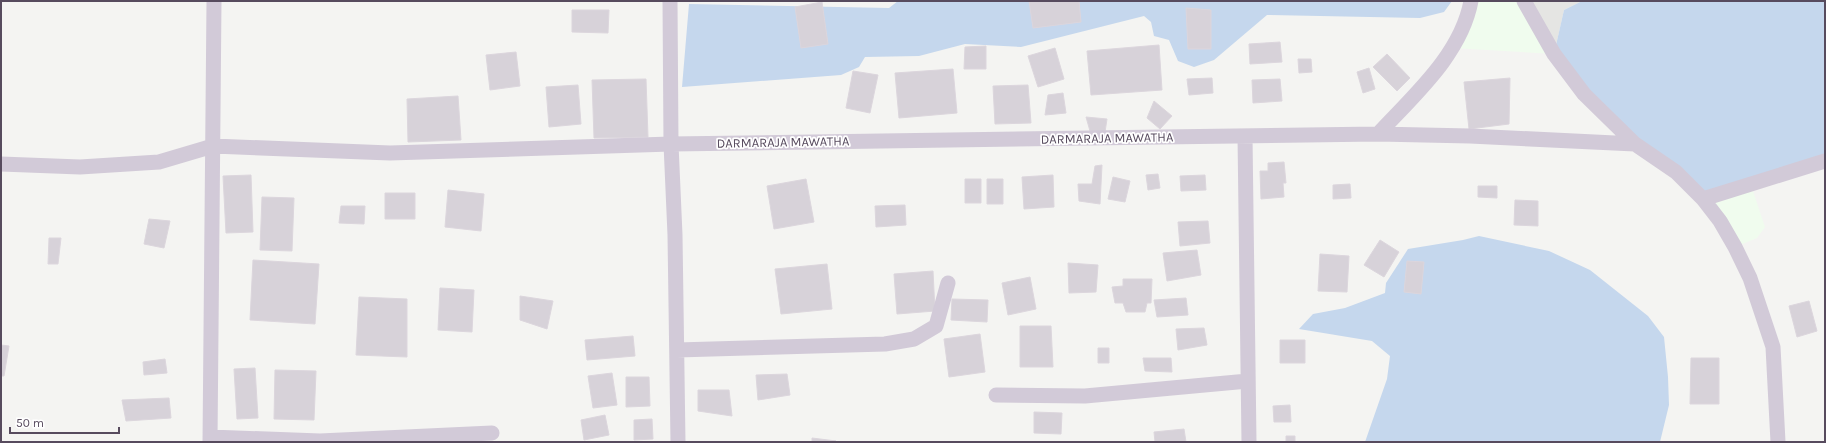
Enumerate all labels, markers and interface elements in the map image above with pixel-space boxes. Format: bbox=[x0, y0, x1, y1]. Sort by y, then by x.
street label: DARMARAJA MAWATHA bbox=[1041, 129, 1174, 147]
street label: DARMARAJA MAWATHA bbox=[717, 133, 850, 151]
scale bar bbox=[10, 409, 119, 435]
text: 50 m bbox=[16, 416, 44, 430]

